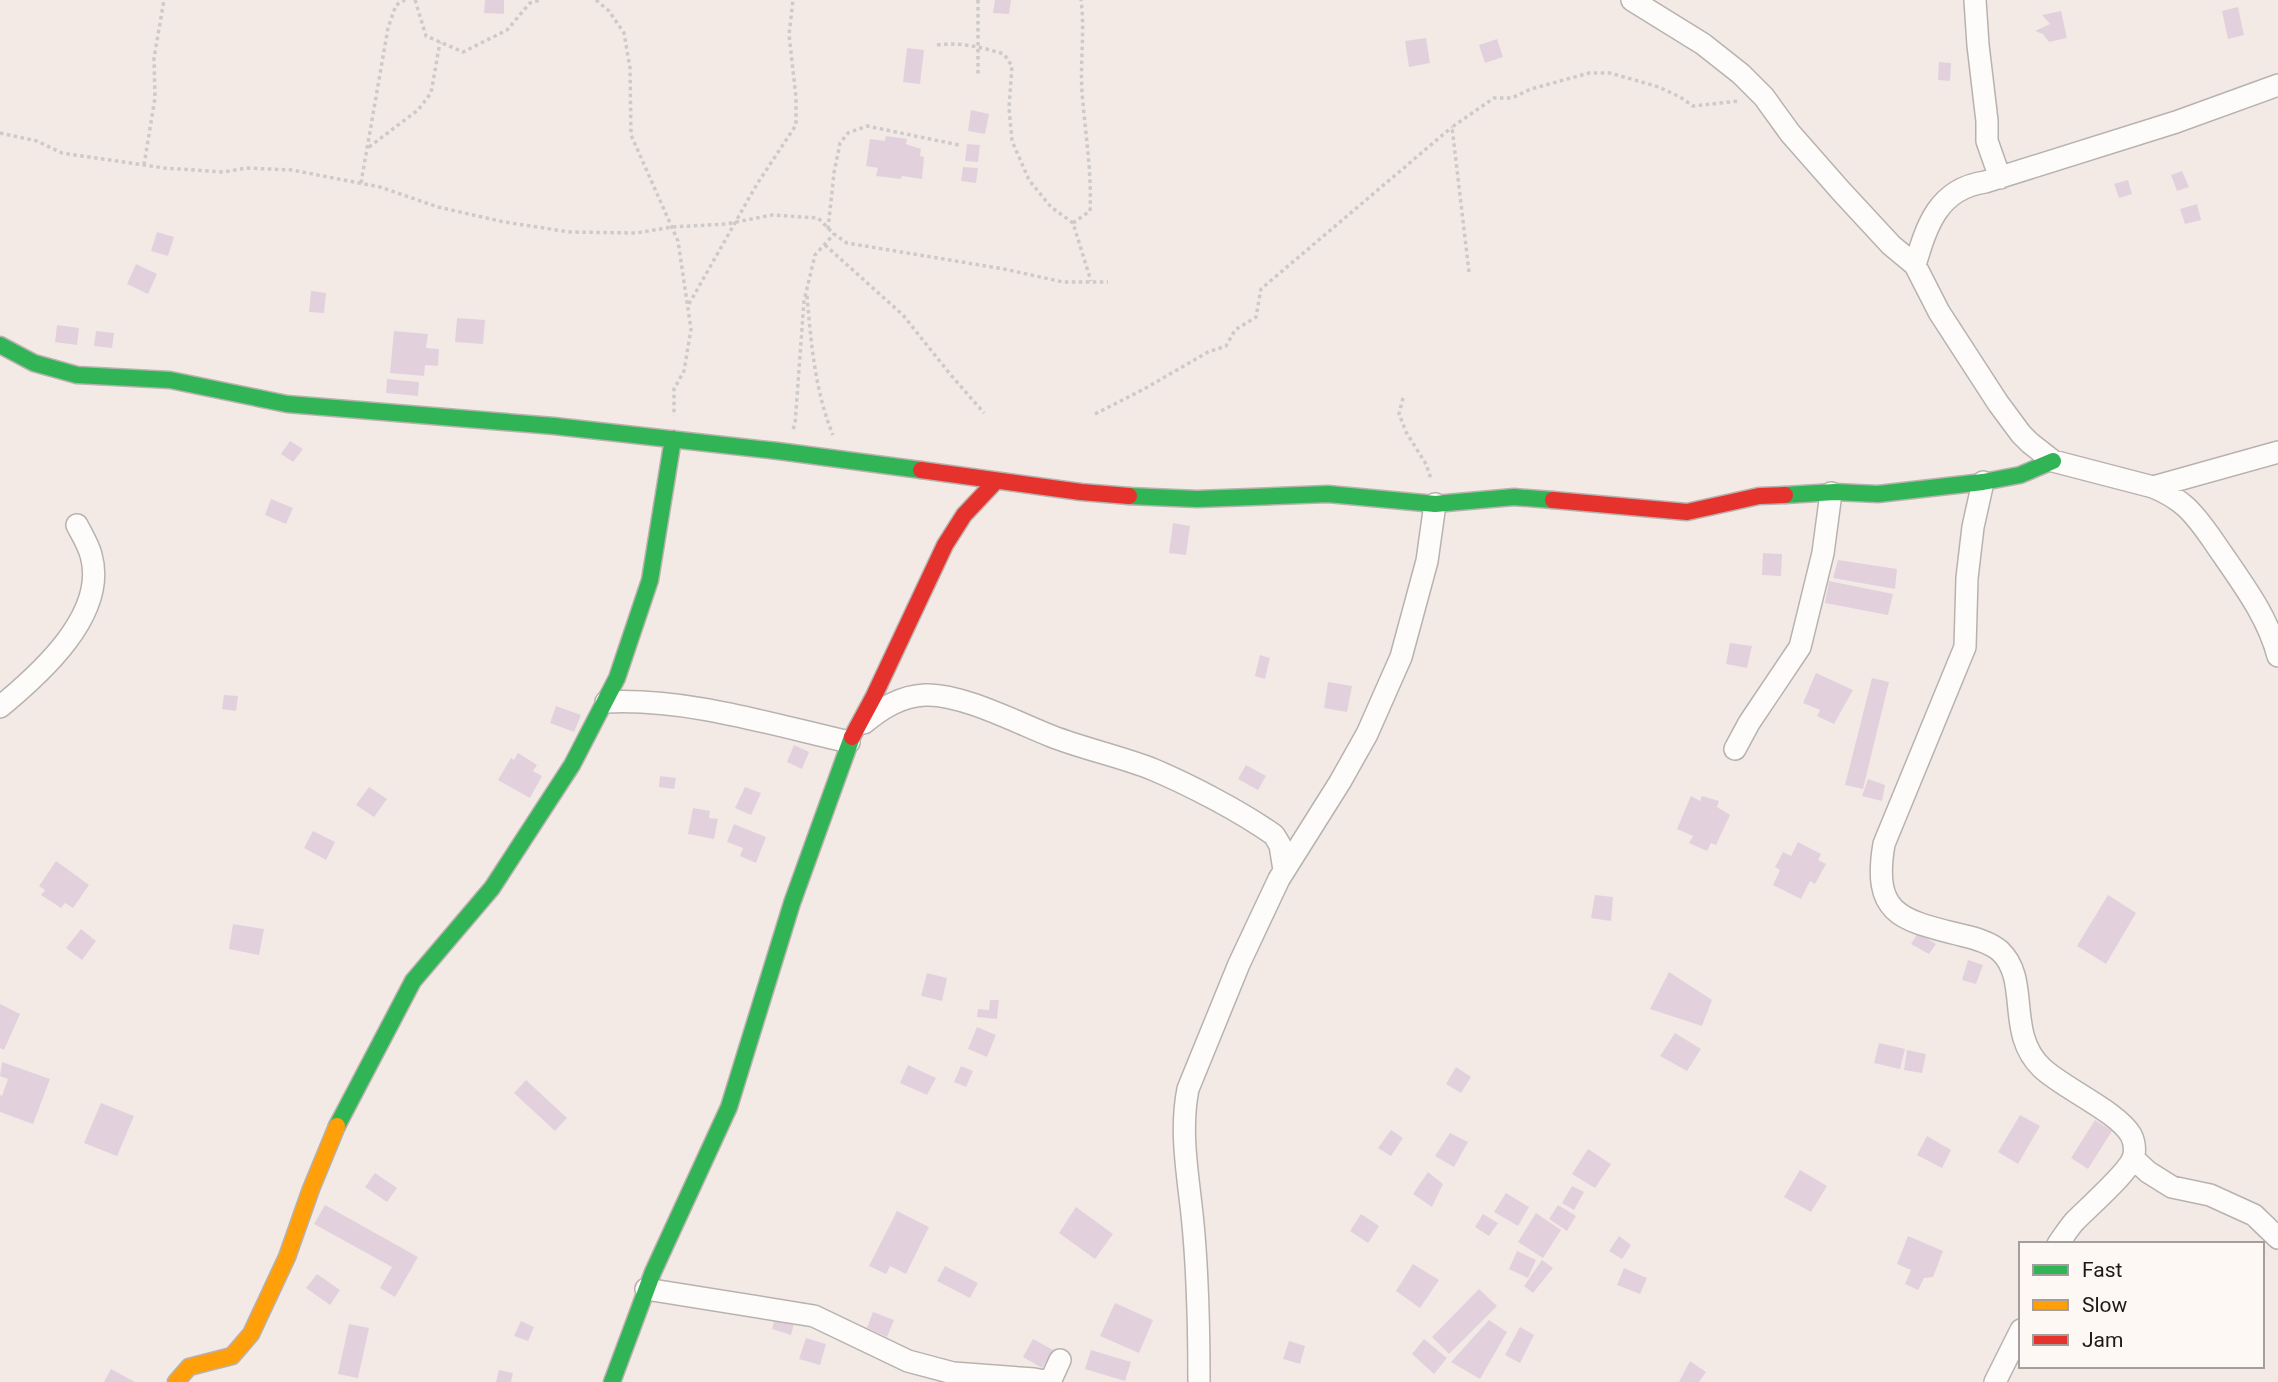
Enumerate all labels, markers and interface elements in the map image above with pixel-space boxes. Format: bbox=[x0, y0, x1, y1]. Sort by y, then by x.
legend bbox=[2019, 1242, 2264, 1368]
text: Fast bbox=[2082, 1258, 2123, 1282]
text: Slow bbox=[2082, 1293, 2128, 1317]
text: Jam bbox=[2082, 1328, 2123, 1352]

